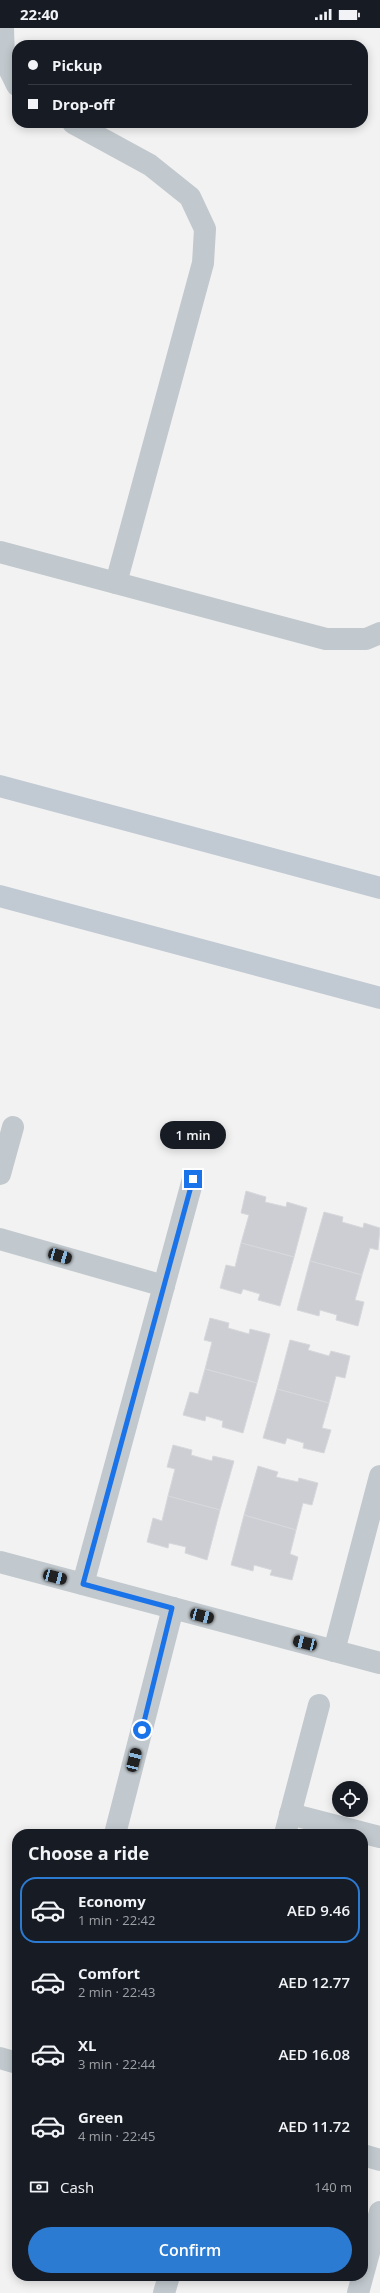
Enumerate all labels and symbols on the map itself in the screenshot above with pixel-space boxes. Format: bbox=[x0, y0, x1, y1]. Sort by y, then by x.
callout: 1 min bbox=[160, 1121, 226, 1149]
route end bbox=[184, 1170, 202, 1188]
car bbox=[47, 1247, 73, 1265]
car bbox=[42, 1568, 68, 1586]
car bbox=[189, 1607, 215, 1625]
car bbox=[292, 1634, 318, 1652]
route start bbox=[133, 1721, 151, 1739]
car bbox=[125, 1747, 143, 1773]

